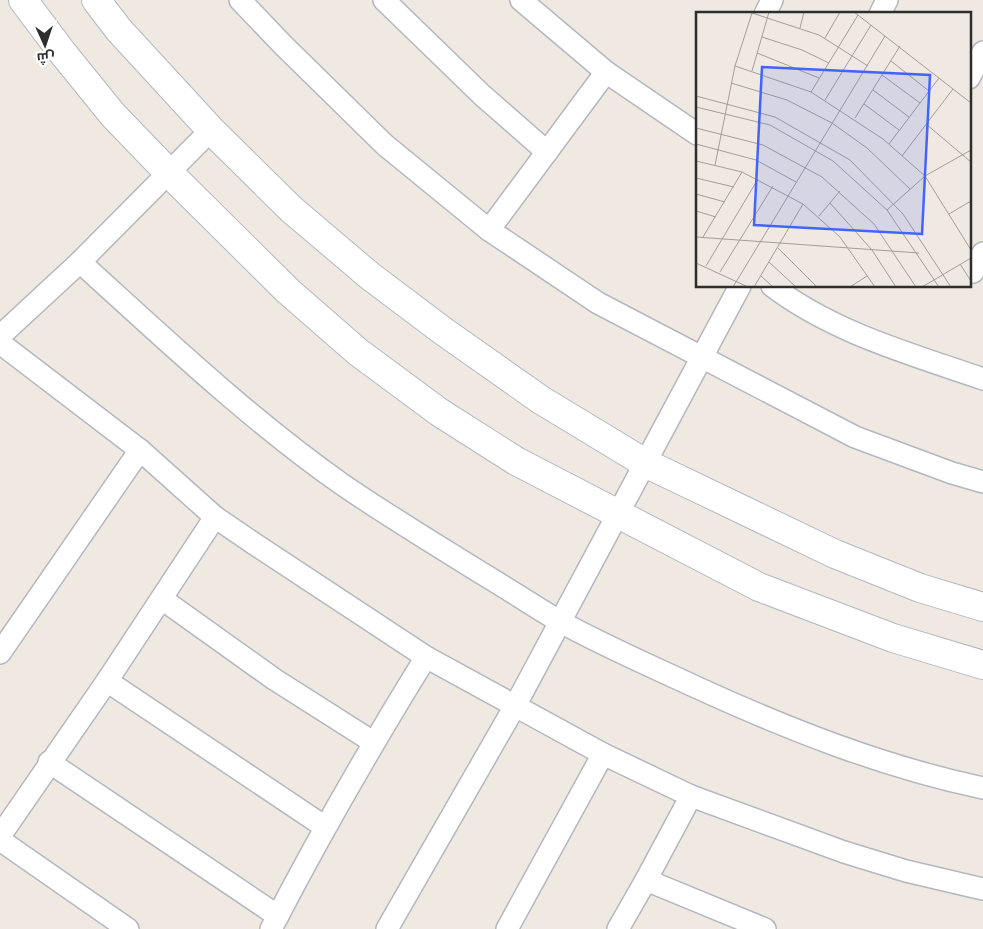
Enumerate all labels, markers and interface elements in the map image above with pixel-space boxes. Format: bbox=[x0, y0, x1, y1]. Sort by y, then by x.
inset map bbox=[696, 12, 970, 288]
north arrow bbox=[20, 20, 70, 70]
text: ش bbox=[36, 49, 55, 66]

